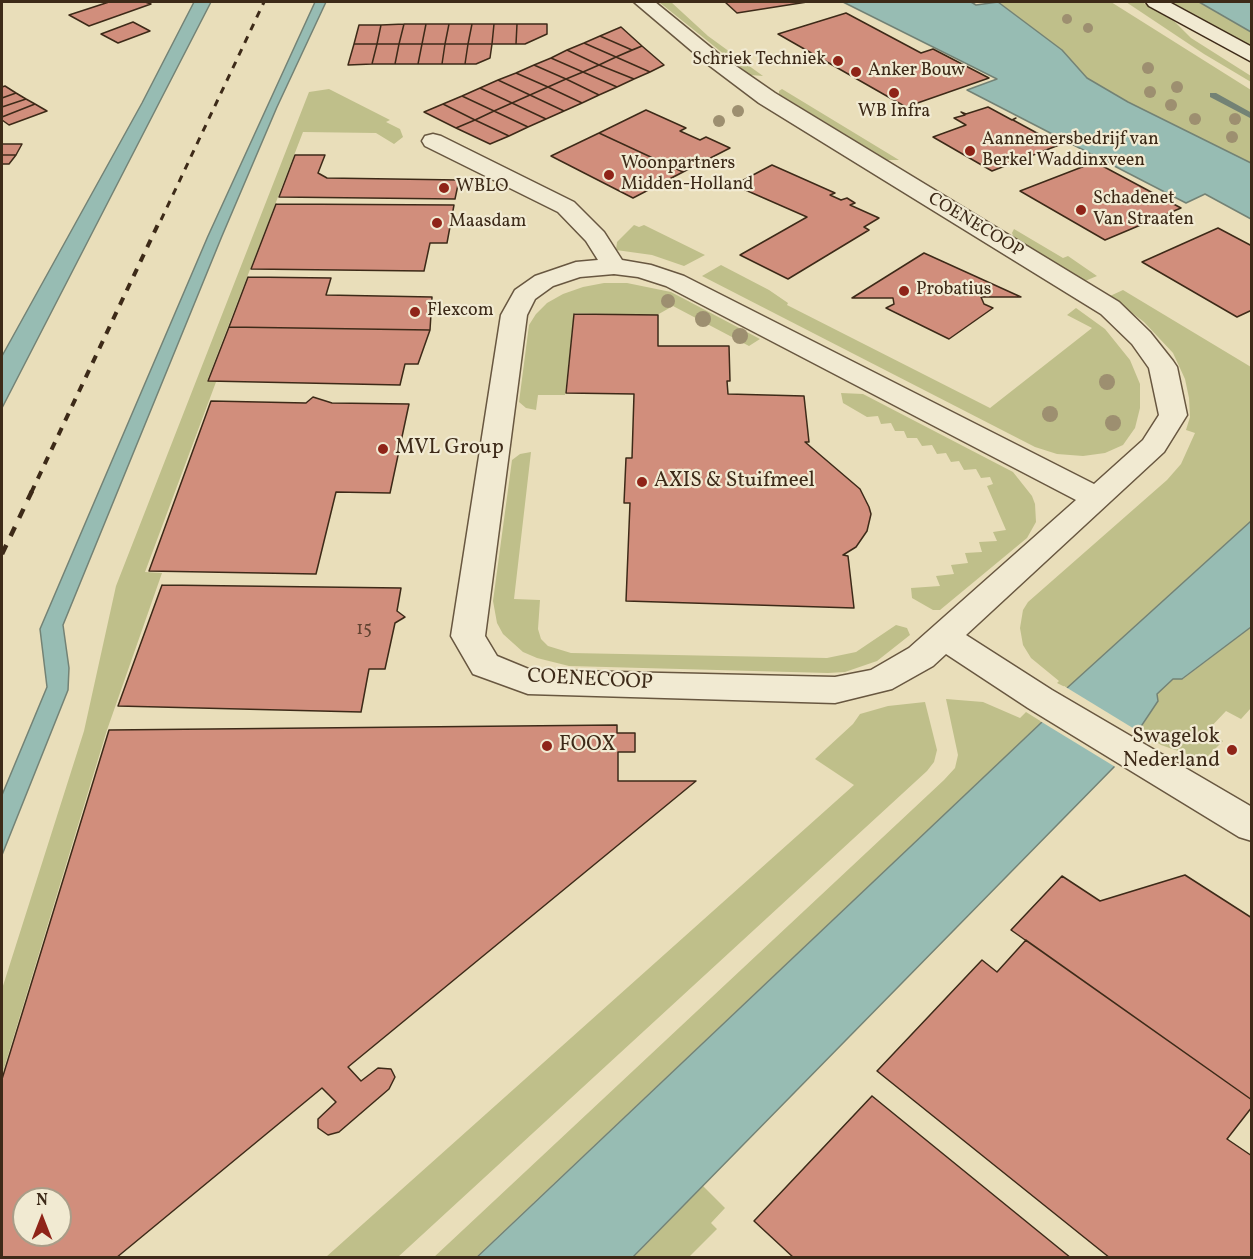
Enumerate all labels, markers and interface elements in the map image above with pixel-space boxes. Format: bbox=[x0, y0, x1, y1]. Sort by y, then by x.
place label: Schriek Techniek bbox=[692, 50, 826, 72]
marker: Schriek Techniek bbox=[831, 54, 845, 68]
place label: Anker Bouw bbox=[868, 61, 965, 83]
marker: Anker Bouw bbox=[849, 65, 863, 79]
marker: WB Infra bbox=[887, 86, 901, 100]
place label: WB Infra bbox=[858, 102, 930, 124]
place label: Aannemersbedrijf van Berkel Waddinxveen bbox=[982, 130, 1159, 172]
marker: Aannemersbedrijf van Berkel Waddinxveen bbox=[963, 144, 977, 158]
place label: Woonpartners Midden-Holland bbox=[621, 154, 753, 196]
marker: Woonpartners Midden-Holland bbox=[602, 168, 616, 182]
place label: WBLO bbox=[456, 177, 509, 199]
marker: WBLO bbox=[437, 181, 451, 195]
street label: COENECOOP bbox=[923, 189, 1027, 263]
place label: Schadenet Van Straaten bbox=[1093, 189, 1194, 232]
marker: Schadenet Van Straaten bbox=[1074, 203, 1088, 217]
place label: Maasdam bbox=[449, 212, 526, 234]
marker: Maasdam bbox=[430, 216, 444, 230]
place label: Probatius bbox=[916, 280, 992, 302]
marker: Probatius bbox=[897, 284, 911, 298]
place label: Flexcom bbox=[427, 301, 494, 323]
marker: Flexcom bbox=[408, 305, 422, 319]
place label: MVL Group bbox=[395, 436, 504, 462]
marker: MVL Group bbox=[376, 442, 390, 456]
place label: AXIS & Stuifmeel bbox=[654, 469, 815, 495]
marker: AXIS & Stuifmeel bbox=[635, 475, 649, 489]
house number: 15 bbox=[356, 620, 372, 642]
street label: COENECOOP bbox=[527, 665, 653, 697]
place label: Swagelok Nederland bbox=[1123, 725, 1220, 775]
place label: FOOX bbox=[559, 733, 615, 759]
marker: FOOX bbox=[540, 739, 554, 753]
marker: Swagelok Nederland bbox=[1225, 743, 1239, 757]
north arrow bbox=[12, 1187, 72, 1247]
text: N bbox=[36, 1190, 48, 1212]

